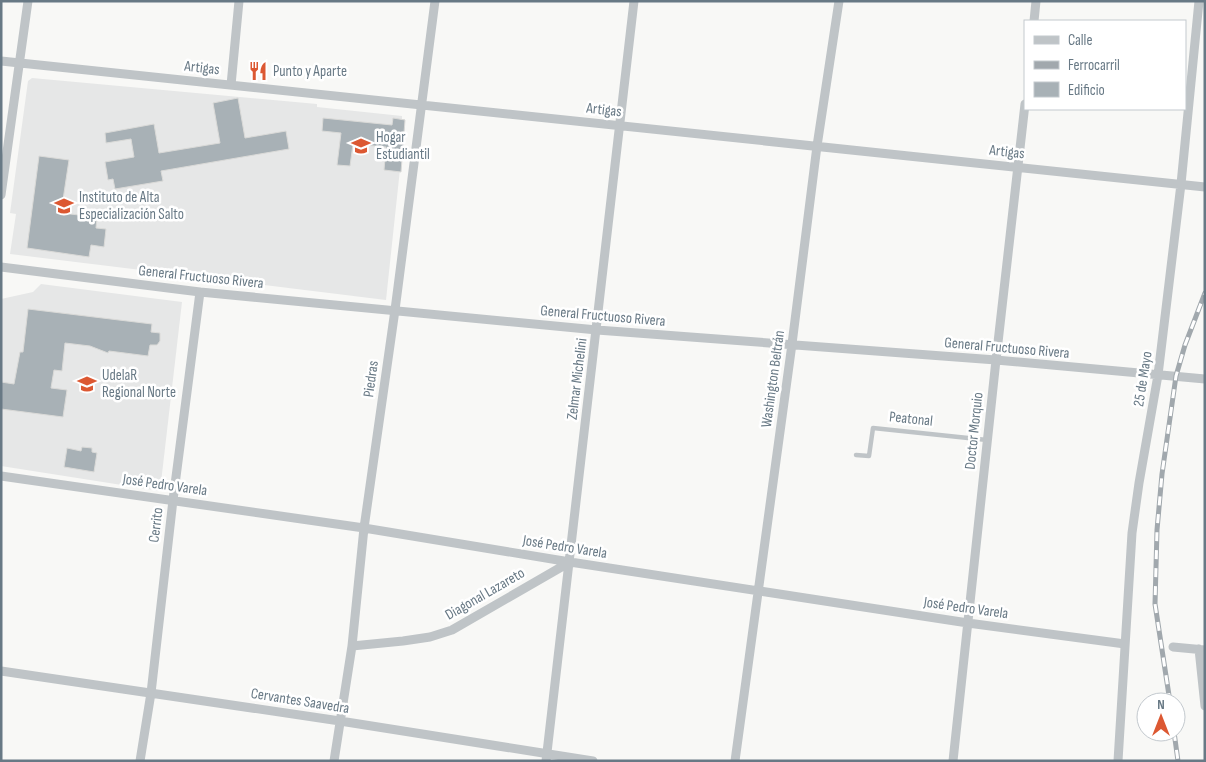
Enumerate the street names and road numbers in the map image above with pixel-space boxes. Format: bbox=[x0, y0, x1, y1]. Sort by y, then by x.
street label: Artigas bbox=[182, 57, 221, 79]
street label: Artigas bbox=[584, 99, 623, 121]
street label: Artigas bbox=[987, 141, 1026, 163]
street label: General Fructuoso Rivera bbox=[138, 261, 265, 293]
street label: General Fructuoso Rivera bbox=[540, 301, 667, 331]
street label: Washington Beltrán bbox=[757, 329, 789, 429]
street label: General Fructuoso Rivera bbox=[944, 333, 1071, 363]
street label: Zelmar Michelini bbox=[563, 337, 591, 421]
street label: 25 de Mayo bbox=[1129, 350, 1157, 408]
street label: Piedras bbox=[359, 360, 383, 398]
street label: Doctor Morquio bbox=[960, 391, 988, 471]
street label: Peatonal bbox=[888, 407, 934, 431]
street label: José Pedro Varela bbox=[121, 470, 209, 500]
street label: Cerrito bbox=[144, 506, 168, 544]
street label: José Pedro Varela bbox=[520, 531, 609, 563]
street label: Diagonal Lazareto bbox=[442, 564, 528, 624]
street label: José Pedro Varela bbox=[922, 593, 1010, 623]
street label: Cervantes Saavedra bbox=[249, 684, 351, 718]

